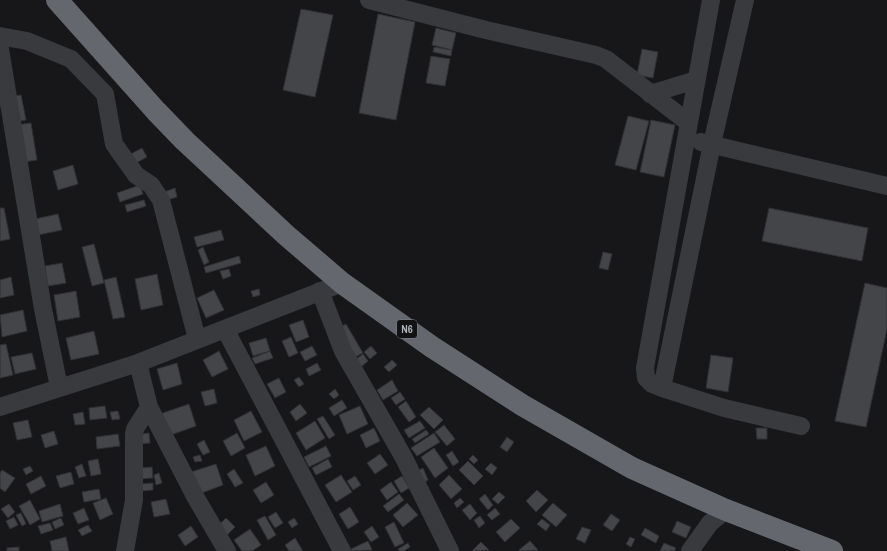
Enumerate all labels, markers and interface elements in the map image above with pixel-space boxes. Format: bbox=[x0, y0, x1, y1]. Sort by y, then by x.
road number: N6 bbox=[397, 320, 417, 338]

